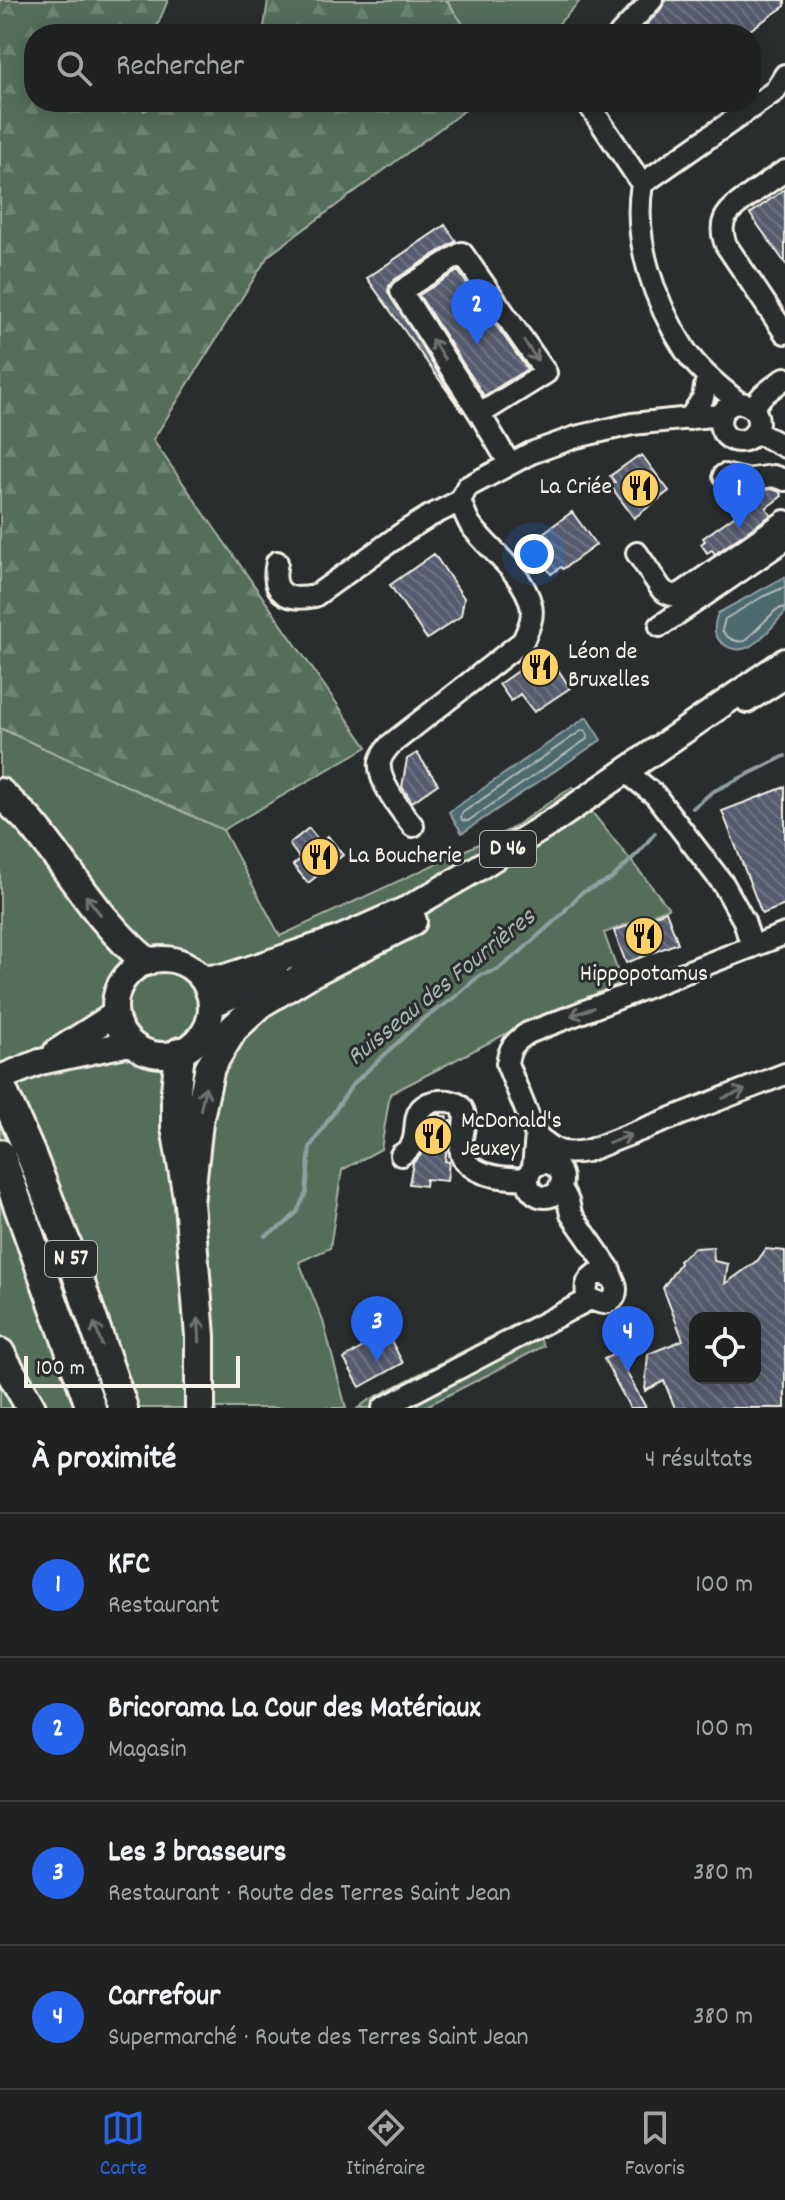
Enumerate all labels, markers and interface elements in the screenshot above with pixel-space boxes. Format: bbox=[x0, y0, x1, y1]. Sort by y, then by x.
search box bbox=[24, 24, 761, 112]
icon: search bbox=[52, 46, 96, 90]
text: Rechercher bbox=[116, 47, 244, 90]
pin: 2 bbox=[451, 279, 503, 345]
one-way arrow bbox=[430, 338, 447, 360]
one-way arrow bbox=[523, 340, 539, 362]
pin: 1 bbox=[713, 463, 765, 529]
restaurant icon: La Criée bbox=[619, 467, 661, 509]
place label: La Criée bbox=[539, 471, 612, 505]
your location bbox=[514, 534, 554, 574]
place label: Léon de Bruxelles bbox=[568, 636, 650, 698]
restaurant icon: Léon de Bruxelles bbox=[519, 646, 561, 688]
road number: D 46 bbox=[480, 831, 536, 867]
restaurant icon: La Boucherie bbox=[299, 836, 341, 878]
place label: La Boucherie bbox=[348, 840, 462, 874]
one-way arrow bbox=[84, 895, 102, 916]
water label: Ruisseau des Fourrières bbox=[340, 899, 545, 1076]
restaurant icon: Hippopotamus bbox=[623, 915, 665, 957]
place label: Hippopotamus bbox=[580, 958, 708, 992]
one-way arrow bbox=[570, 1006, 594, 1020]
one-way arrow bbox=[196, 1086, 211, 1112]
one-way arrow bbox=[721, 1086, 746, 1100]
place label: McDonald's Jeuxey bbox=[461, 1105, 562, 1167]
restaurant icon: McDonald's Jeuxey bbox=[412, 1115, 454, 1157]
one-way arrow bbox=[607, 1131, 632, 1145]
road number: N 57 bbox=[45, 1241, 97, 1277]
pin: 3 bbox=[351, 1296, 403, 1362]
pin: 4 bbox=[602, 1306, 654, 1372]
map controls bbox=[689, 1312, 761, 1384]
button: locate bbox=[689, 1312, 761, 1384]
one-way arrow bbox=[191, 1317, 206, 1344]
one-way arrow bbox=[89, 1322, 104, 1347]
scale bar bbox=[24, 1352, 240, 1388]
text: 100 m bbox=[36, 1354, 85, 1385]
text: À proximité bbox=[32, 1436, 176, 1485]
text: 4 résultats bbox=[645, 1442, 753, 1479]
text: KFC bbox=[108, 1545, 150, 1588]
text: 1 bbox=[55, 1567, 61, 1604]
text: 100 m bbox=[695, 1567, 753, 1604]
text: Restaurant bbox=[108, 1588, 220, 1625]
text: Bricorama La Cour des Matériaux bbox=[108, 1689, 480, 1732]
text: 2 bbox=[52, 1711, 64, 1748]
text: 100 m bbox=[695, 1711, 753, 1748]
text: Magasin bbox=[108, 1732, 187, 1769]
text: Les 3 brasseurs bbox=[108, 1833, 287, 1876]
text: 3 bbox=[52, 1855, 64, 1892]
text: 380 m bbox=[693, 1855, 753, 1892]
text: Restaurant · Route des Terres Saint Jean bbox=[108, 1876, 511, 1913]
text: Carrefour bbox=[108, 1977, 220, 2020]
text: 4 bbox=[53, 1999, 63, 2036]
text: 380 m bbox=[693, 1999, 753, 2036]
text: Supermarché · Route des Terres Saint Jean bbox=[108, 2020, 528, 2057]
tab: Carte bbox=[100, 2106, 147, 2185]
tab: Itinéraire bbox=[346, 2106, 425, 2185]
tab: Favoris bbox=[625, 2106, 685, 2185]

